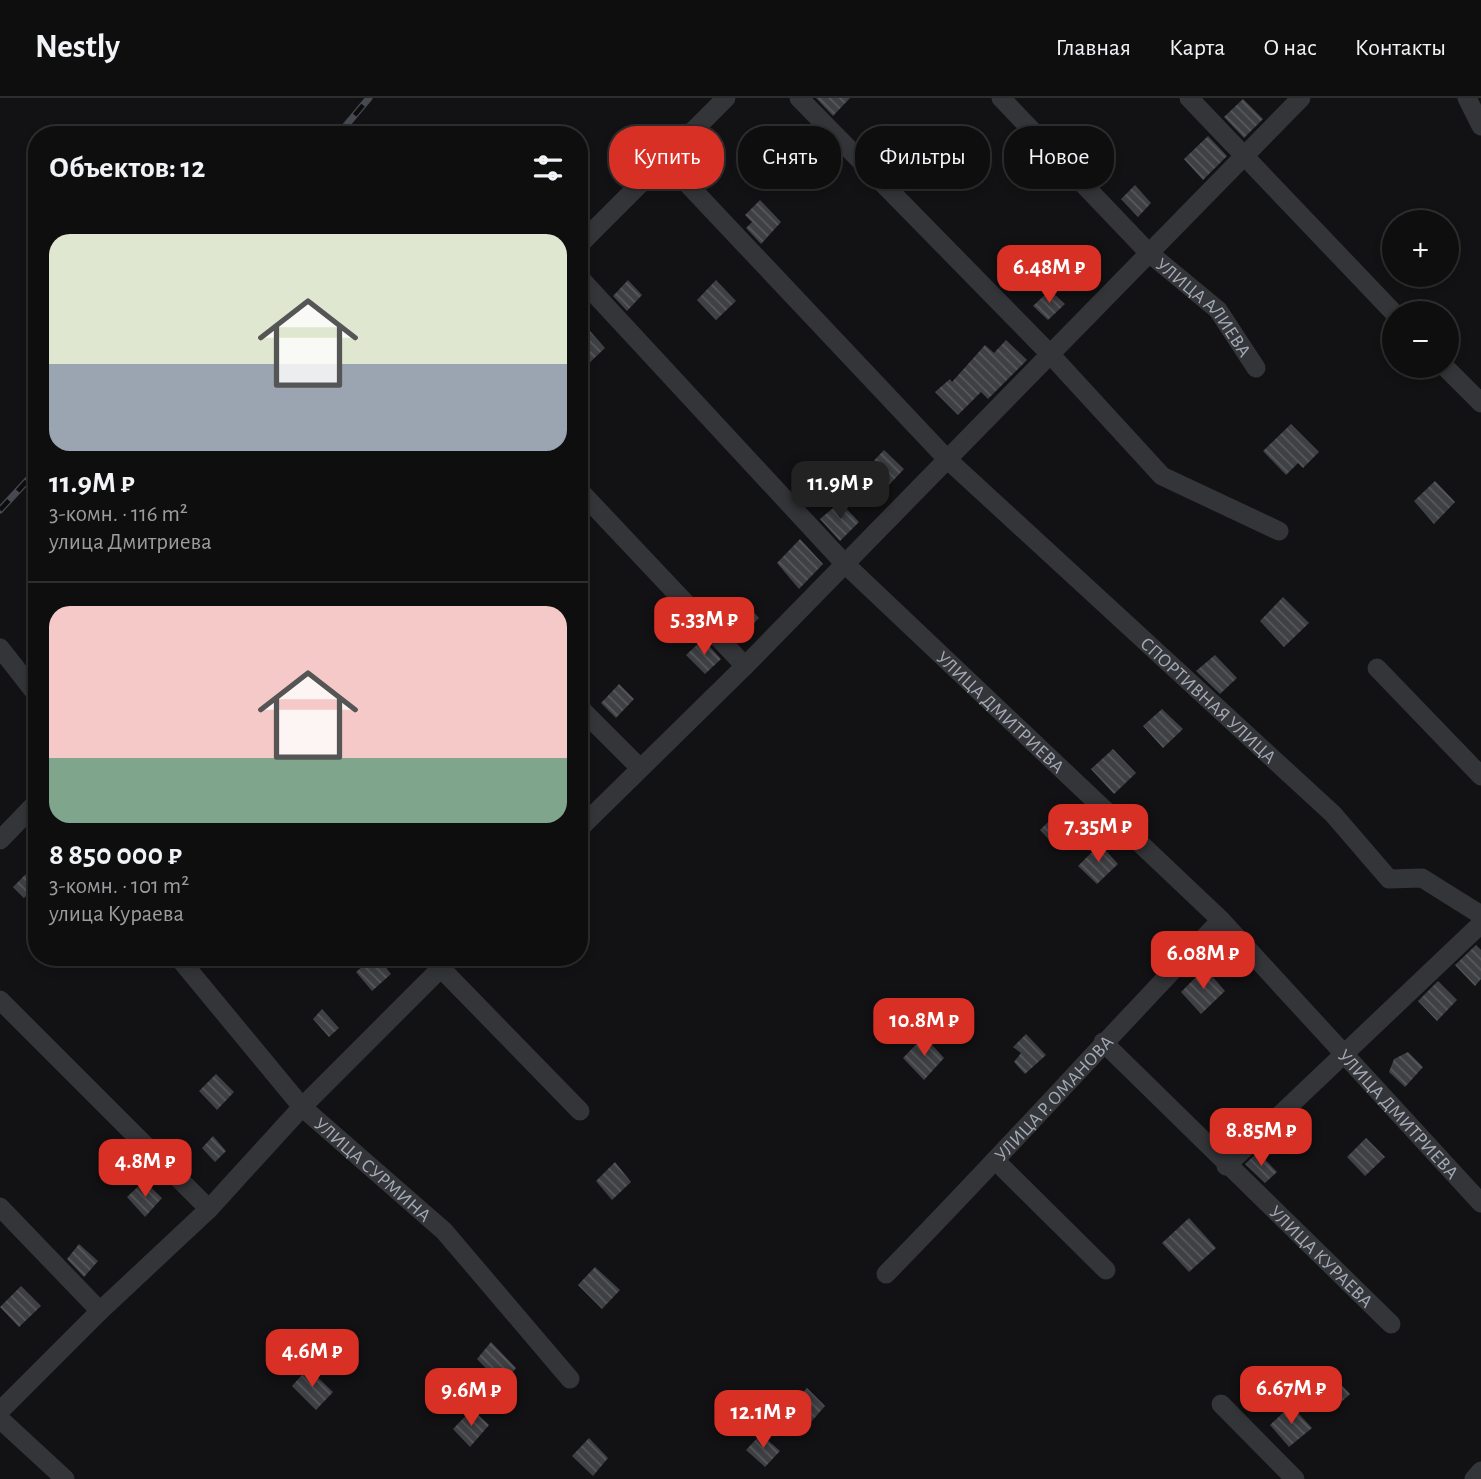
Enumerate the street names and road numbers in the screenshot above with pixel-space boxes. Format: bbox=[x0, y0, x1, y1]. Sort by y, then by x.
street label: УЛИЦА АЛИЕВА bbox=[1152, 255, 1254, 361]
street label: СПОРТИВНАЯ УЛИЦА bbox=[1136, 634, 1279, 768]
street label: УЛИЦА ДМИТРИЕВА bbox=[932, 648, 1067, 777]
street label: УЛИЦА Р. ОМАНОВА bbox=[992, 1032, 1117, 1165]
street label: УЛИЦА ДМИТРИЕВА bbox=[1334, 1046, 1462, 1183]
street label: УЛИЦА СУРМИНА bbox=[310, 1114, 434, 1226]
street label: УЛИЦА КУРАЕВА bbox=[1265, 1203, 1376, 1312]

